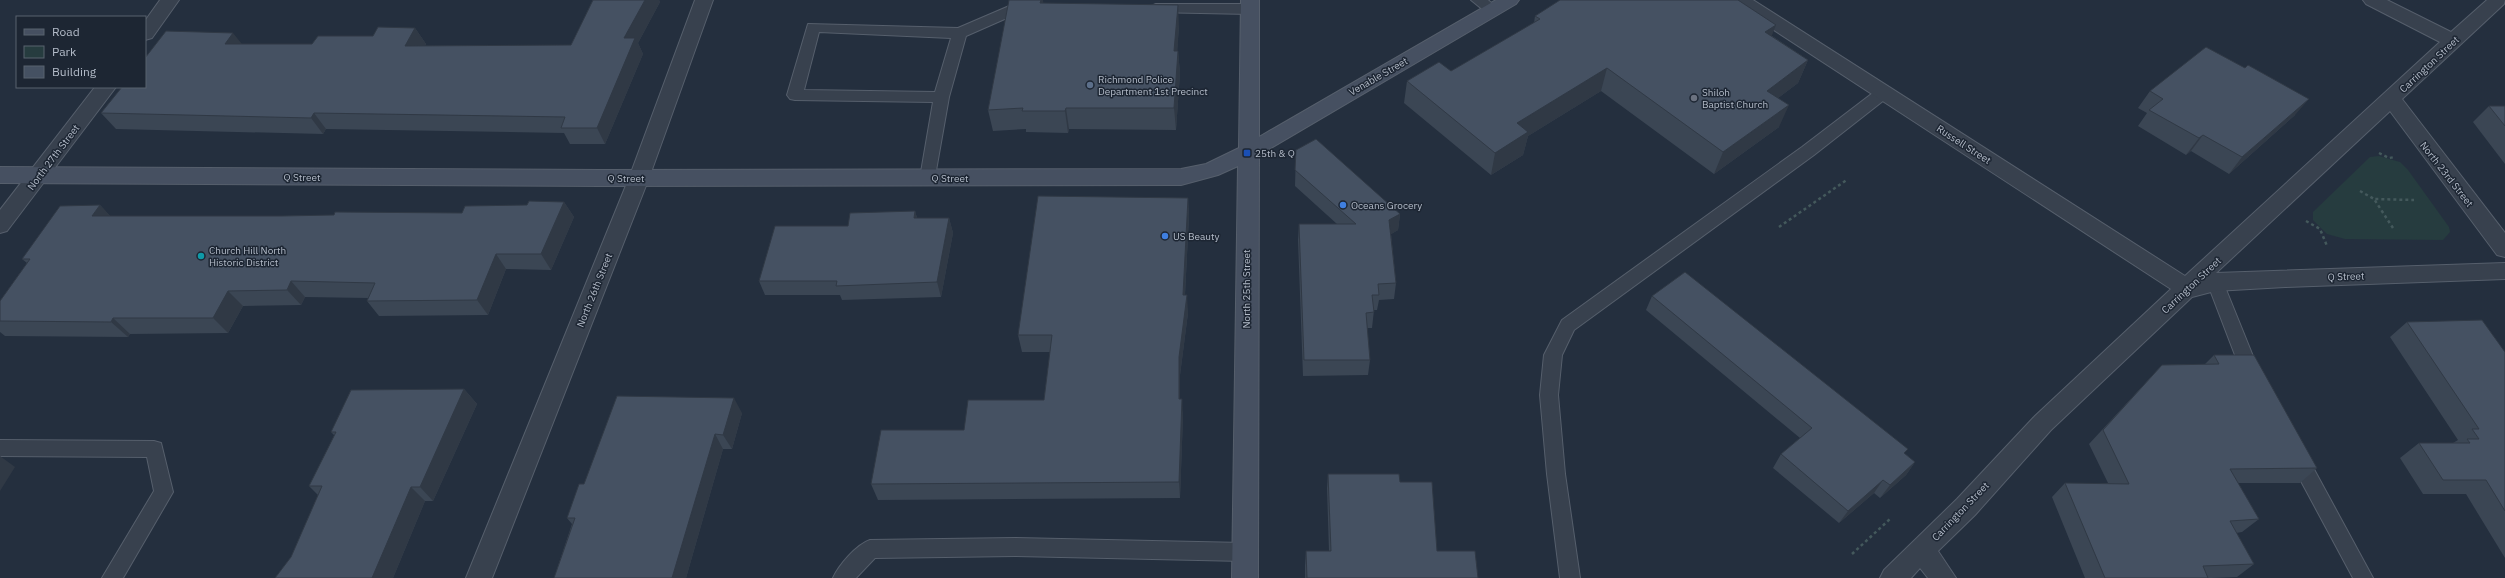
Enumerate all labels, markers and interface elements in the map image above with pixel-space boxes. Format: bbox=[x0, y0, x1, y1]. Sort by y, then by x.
legend bbox=[16, 16, 146, 88]
text: Road bbox=[52, 24, 80, 39]
street label: Carrington Street bbox=[2397, 33, 2462, 95]
text: Park bbox=[52, 44, 77, 59]
street label: Venable Street bbox=[1346, 54, 1411, 99]
text: Building bbox=[52, 64, 97, 79]
place label: Richmond Police Department 1st Precinct bbox=[1098, 73, 1208, 98]
marker: Richmond Police Department 1st Precinct bbox=[1085, 80, 1095, 90]
place label: Shiloh Baptist Church bbox=[1702, 86, 1768, 111]
marker: Shiloh Baptist Church bbox=[1689, 93, 1699, 103]
street label: North 27th Street bbox=[24, 121, 83, 193]
street label: Russell Street bbox=[1934, 122, 1994, 167]
street label: North 23rd Street bbox=[2417, 139, 2476, 210]
place label: 25th & Q bbox=[1255, 147, 1295, 160]
marker: 25th & Q bbox=[1242, 148, 1252, 158]
street label: Q Street bbox=[284, 171, 321, 184]
street label: Q Street bbox=[608, 172, 645, 185]
street label: Q Street bbox=[932, 172, 969, 185]
place label: Oceans Grocery bbox=[1351, 199, 1422, 212]
marker: Oceans Grocery bbox=[1338, 200, 1348, 210]
place label: US Beauty bbox=[1173, 230, 1220, 243]
marker: US Beauty bbox=[1160, 231, 1170, 241]
place label: Church Hill North Historic District bbox=[209, 244, 286, 269]
street label: North 25th Street bbox=[1240, 249, 1253, 328]
marker: Church Hill North Historic District bbox=[196, 251, 206, 261]
street label: North 26th Street bbox=[574, 251, 615, 329]
street label: Carrington Street bbox=[2159, 254, 2224, 316]
street label: Q Street bbox=[2327, 269, 2365, 284]
street label: Carrington Street bbox=[1929, 479, 1992, 544]

